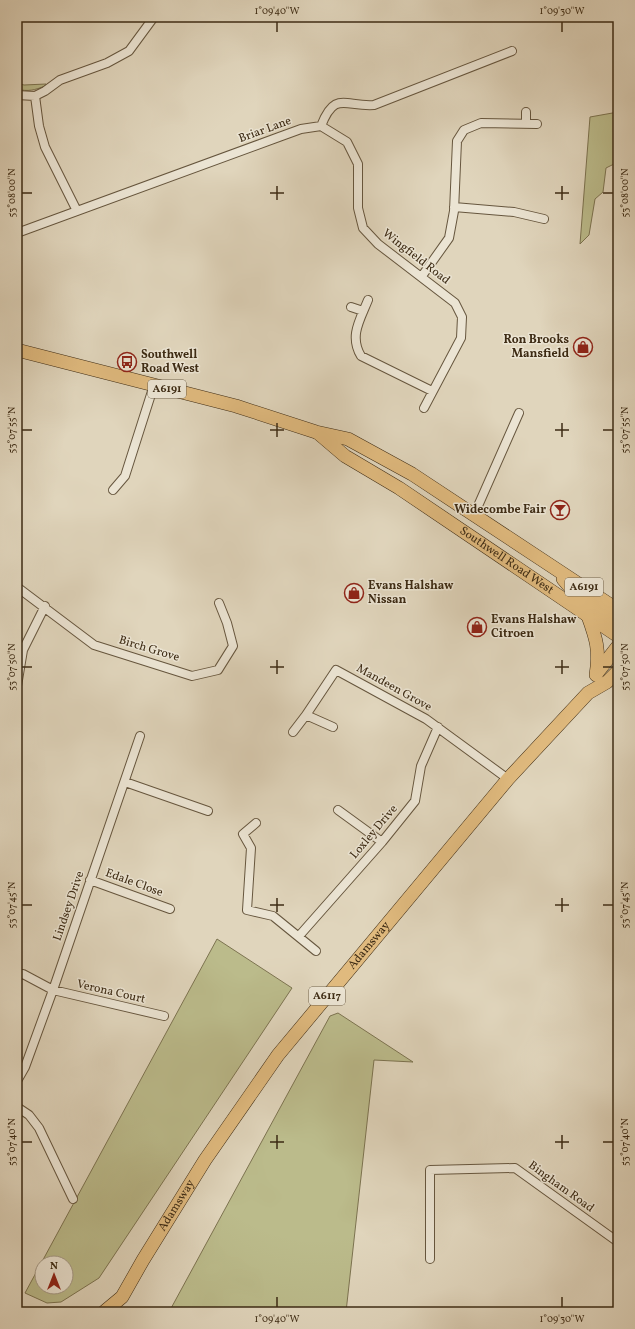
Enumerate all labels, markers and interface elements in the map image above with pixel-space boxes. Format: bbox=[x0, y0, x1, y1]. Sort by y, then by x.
text: 1°09'40"W bbox=[254, 4, 300, 18]
text: 1°09'30"W bbox=[539, 4, 585, 18]
street label: Briar Lane bbox=[236, 113, 294, 147]
text: 53°08'00"N bbox=[5, 168, 19, 218]
text: 53°08'00"N bbox=[618, 168, 632, 218]
street label: Wingfield Road bbox=[379, 226, 453, 289]
place label: Ron Brooks Mansfield bbox=[503, 332, 570, 362]
shop icon: Ron Brooks Mansfield bbox=[572, 336, 594, 358]
place label: Southwell Road West bbox=[141, 347, 200, 377]
bus stop icon: Southwell Road West bbox=[116, 351, 138, 373]
road number: A6191 bbox=[148, 380, 186, 398]
text: 53°07'55"N bbox=[5, 406, 19, 453]
text: 53°07'55"N bbox=[618, 406, 632, 453]
bar icon: Widecombe Fair bbox=[549, 499, 571, 521]
place label: Widecombe Fair bbox=[454, 502, 546, 518]
street label: Southwell Road West bbox=[456, 523, 557, 598]
place label: Evans Halshaw Nissan bbox=[368, 578, 454, 608]
road number: A6191 bbox=[565, 578, 603, 596]
shop icon: Evans Halshaw Nissan bbox=[343, 582, 365, 604]
place label: Evans Halshaw Citroen bbox=[491, 612, 577, 642]
shop icon: Evans Halshaw Citroen bbox=[466, 616, 488, 638]
street label: Birch Grove bbox=[117, 632, 182, 666]
text: 53°07'50"N bbox=[5, 643, 19, 691]
text: 53°07'50"N bbox=[618, 643, 632, 691]
street label: Mandeen Grove bbox=[353, 661, 435, 716]
street label: Loxley Drive bbox=[347, 801, 402, 862]
street label: Edale Close bbox=[103, 865, 165, 901]
street label: Lindsey Drive bbox=[50, 869, 89, 943]
text: 53°07'45"N bbox=[5, 881, 19, 928]
text: 53°07'45"N bbox=[618, 881, 632, 928]
street label: Adamsway bbox=[345, 918, 394, 973]
street label: Verona Court bbox=[75, 976, 147, 1008]
road number: A6117 bbox=[309, 987, 345, 1005]
text: 53°07'40"N bbox=[5, 1117, 19, 1166]
text: 53°07'40"N bbox=[618, 1117, 632, 1166]
street label: Bingham Road bbox=[525, 1158, 597, 1216]
street label: Adamsway bbox=[155, 1176, 199, 1234]
north arrow bbox=[34, 1255, 74, 1295]
text: N bbox=[50, 1259, 58, 1274]
text: 1°09'40"W bbox=[254, 1312, 300, 1326]
text: 1°09'30"W bbox=[539, 1312, 585, 1326]

